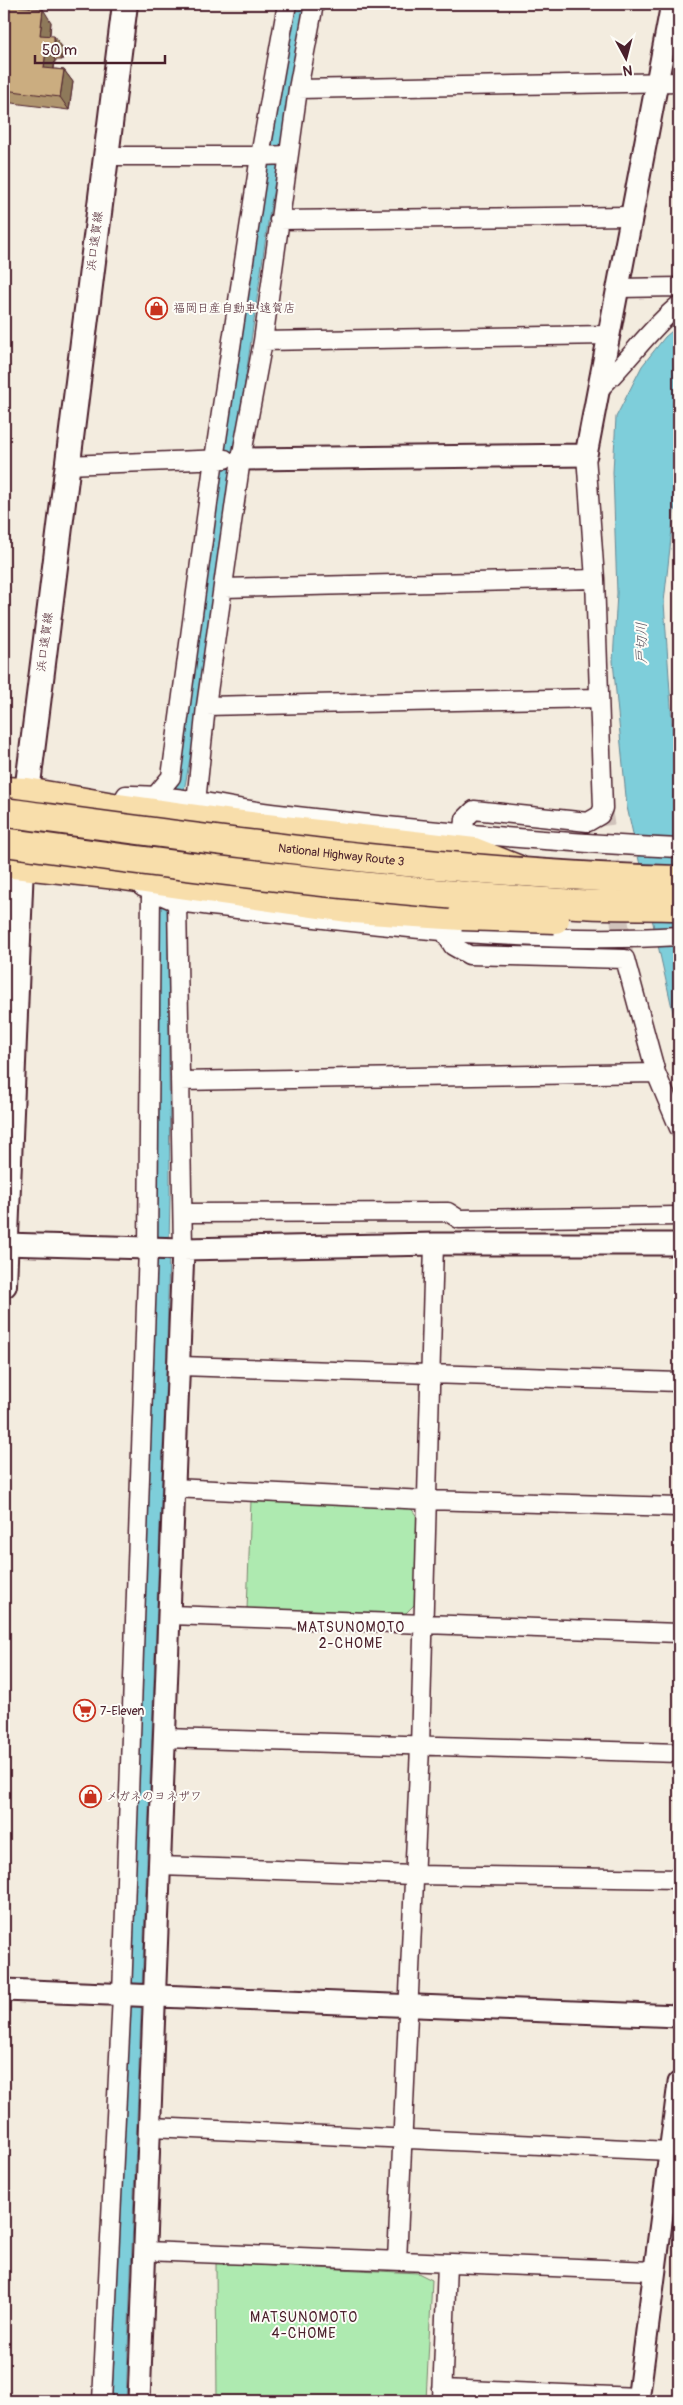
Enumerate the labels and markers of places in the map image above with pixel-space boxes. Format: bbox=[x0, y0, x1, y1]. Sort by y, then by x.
shop icon: 福岡日産自動車 遠賀店 bbox=[145, 296, 169, 320]
place label: 福岡日産自動車 遠賀店 bbox=[173, 301, 296, 316]
supermarket icon: 7-Eleven bbox=[72, 1699, 96, 1723]
place label: 7-Eleven bbox=[100, 1704, 145, 1719]
shop icon: メガネのヨネザワ bbox=[78, 1784, 102, 1808]
place label: メガネのヨネザワ bbox=[106, 1789, 202, 1804]

